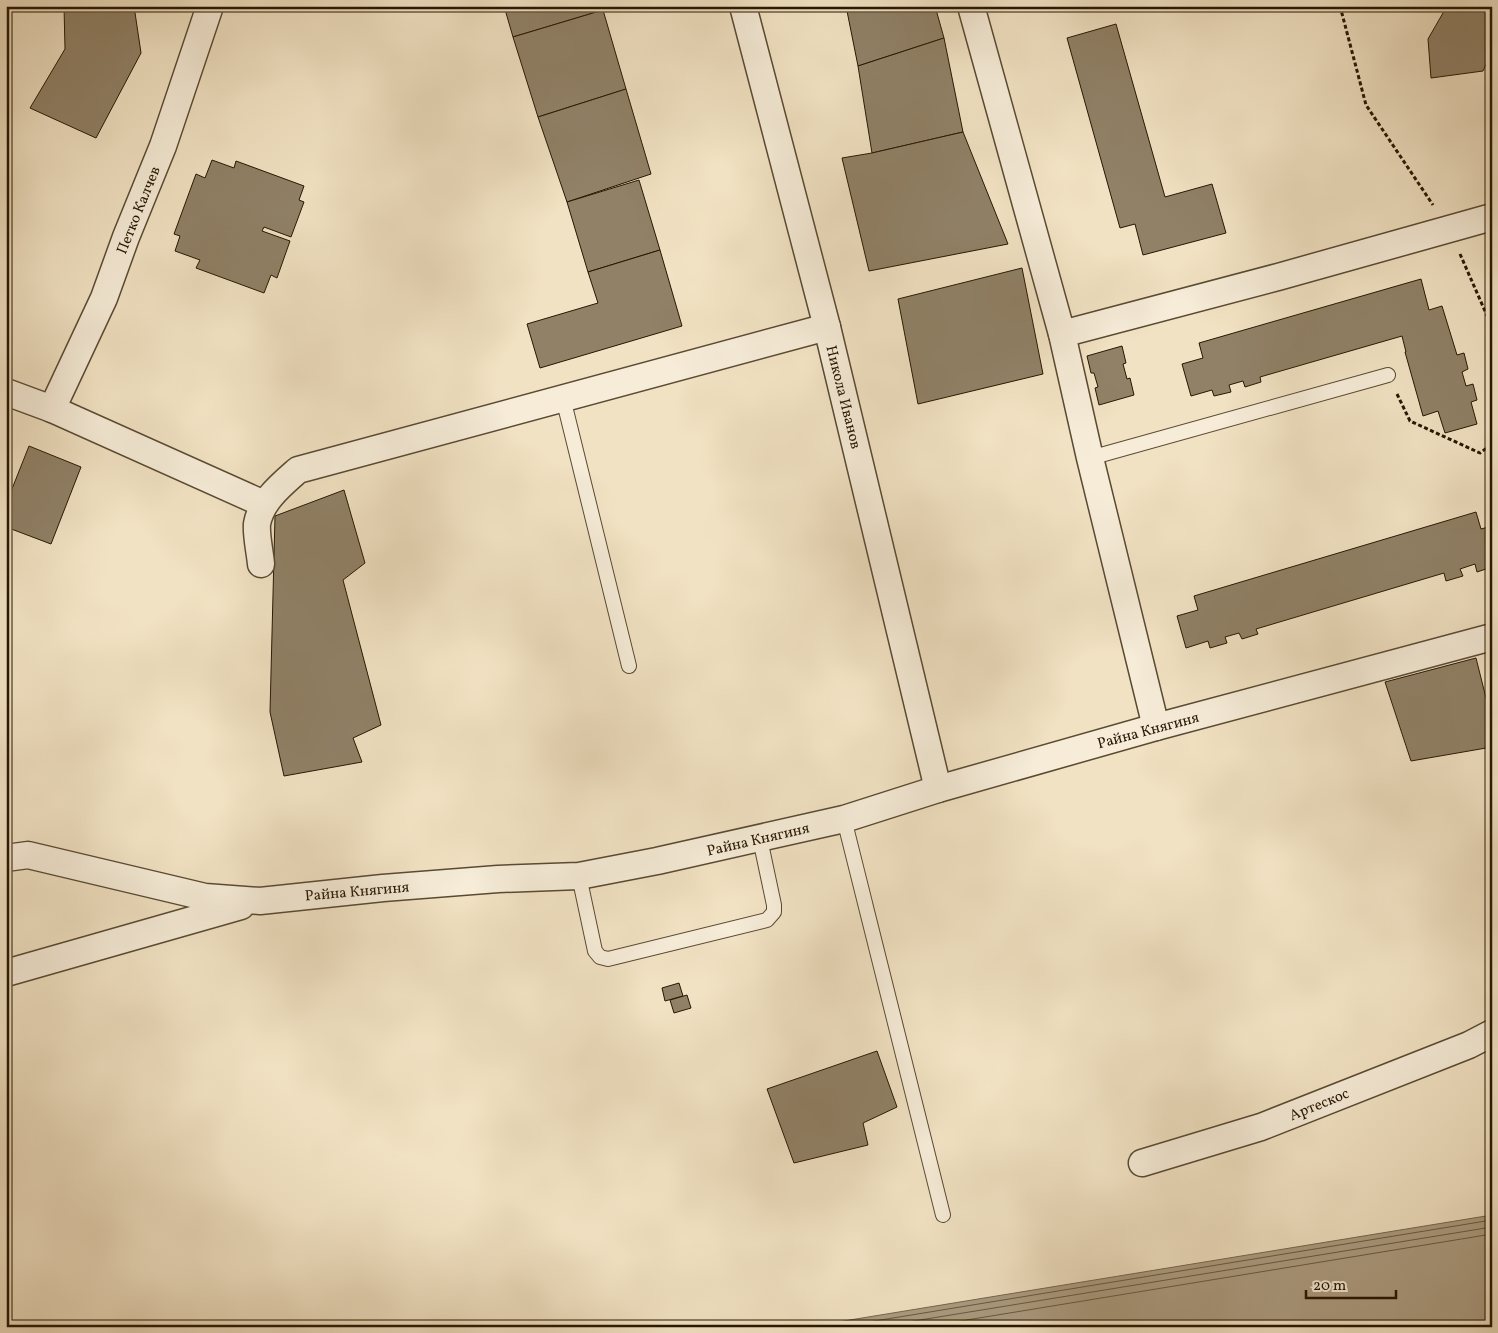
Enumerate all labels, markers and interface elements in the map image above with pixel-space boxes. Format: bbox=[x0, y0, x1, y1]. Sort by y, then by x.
street label: Петко Калчев bbox=[112, 164, 167, 258]
street label: Никола Иванов bbox=[820, 343, 866, 451]
street label: Райна Княгиня bbox=[1095, 708, 1202, 755]
street label: Райна Княгиня bbox=[705, 818, 812, 862]
street label: Райна Княгиня bbox=[304, 877, 410, 908]
street label: Артескос bbox=[1286, 1084, 1353, 1127]
scale bar bbox=[1306, 1268, 1396, 1300]
text: 20 m bbox=[1313, 1276, 1346, 1297]

